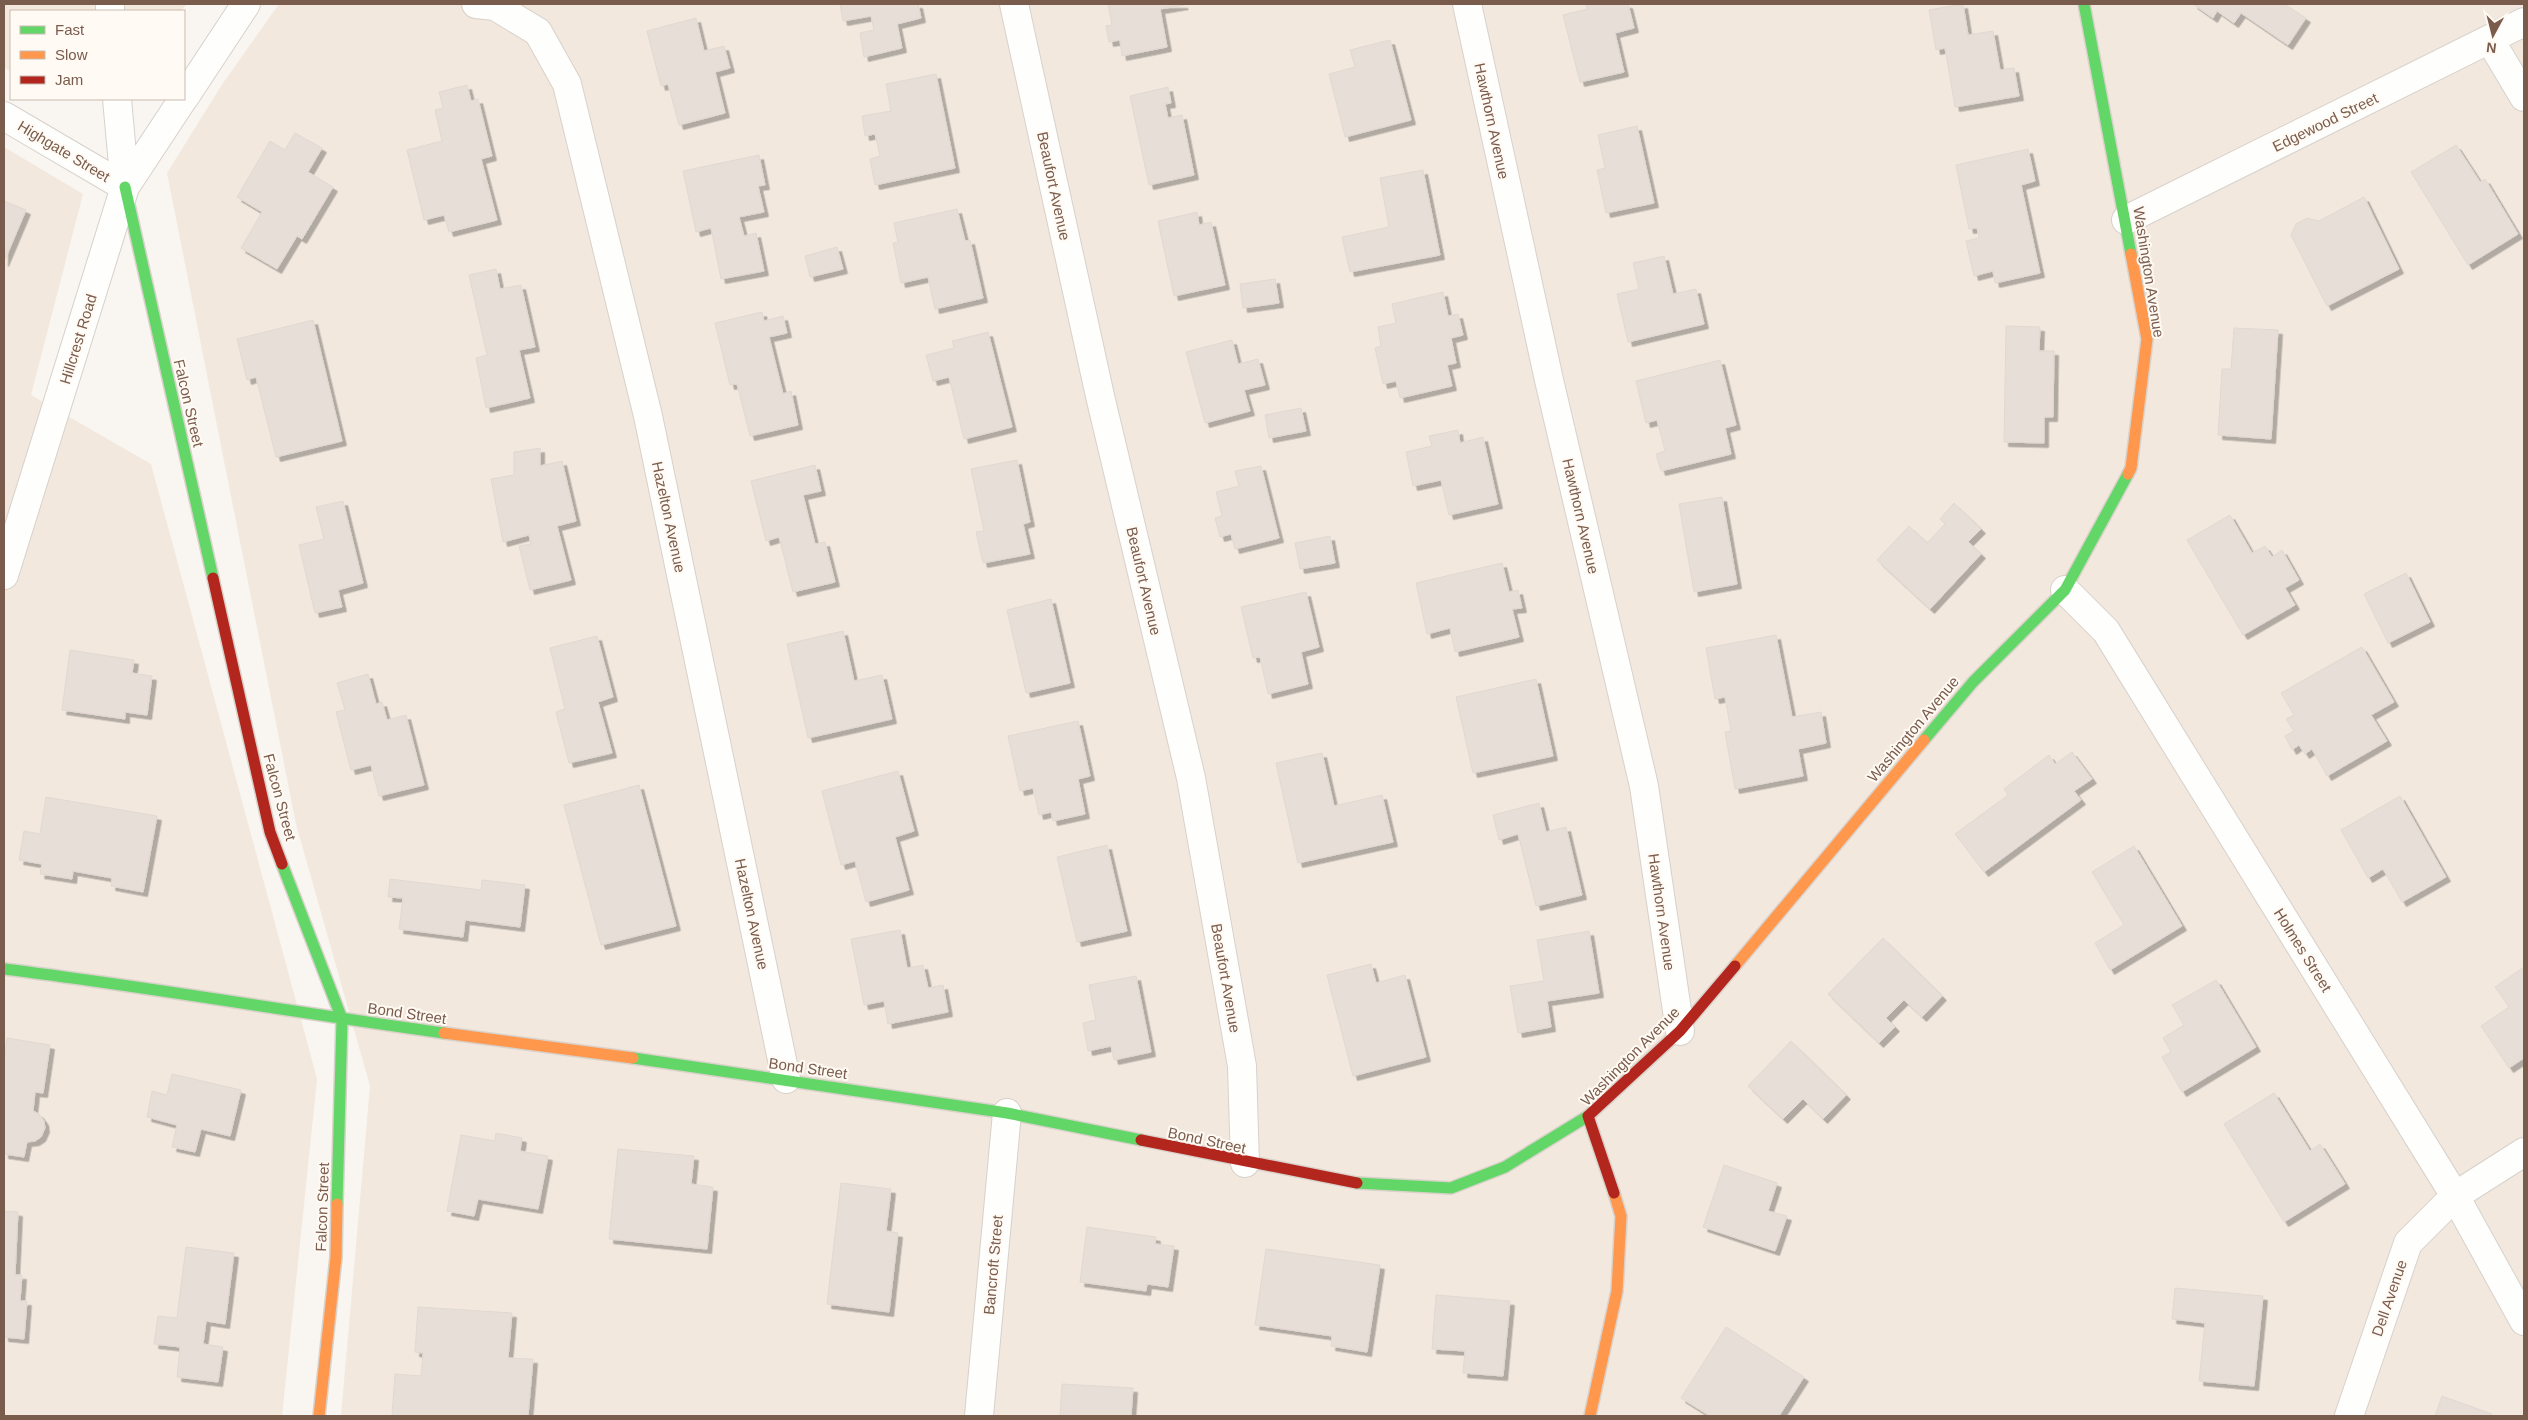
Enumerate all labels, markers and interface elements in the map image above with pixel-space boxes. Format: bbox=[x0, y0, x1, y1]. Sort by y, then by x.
legend bbox=[10, 10, 185, 100]
north arrow bbox=[2468, 10, 2518, 60]
text: Fast bbox=[55, 21, 85, 38]
text: N bbox=[2485, 39, 2497, 56]
text: Slow bbox=[55, 46, 88, 63]
street label: Hawthorn Avenue bbox=[1471, 61, 1513, 181]
text: Jam bbox=[55, 71, 83, 88]
street label: Edgewood Street bbox=[2270, 89, 2381, 155]
street label: Highgate Street bbox=[15, 117, 114, 186]
street label: Beaufort Avenue bbox=[1034, 130, 1074, 242]
street label: Washington Avenue bbox=[2130, 205, 2168, 339]
street label: Hillcrest Road bbox=[56, 292, 100, 386]
street label: Falcon Street bbox=[171, 358, 208, 449]
street label: Hawthorn Avenue bbox=[1559, 457, 1603, 575]
street label: Hazelton Avenue bbox=[649, 460, 689, 574]
street label: Beaufort Avenue bbox=[1123, 525, 1165, 637]
street label: Washington Avenue bbox=[1864, 673, 1962, 785]
street label: Falcon Street bbox=[260, 752, 300, 843]
street label: Hawthorn Avenue bbox=[1645, 852, 1679, 972]
street label: Hazelton Avenue bbox=[732, 857, 772, 971]
street label: Holmes Street bbox=[2271, 905, 2336, 995]
street label: Beaufort Avenue bbox=[1208, 922, 1244, 1034]
street label: Bond Street bbox=[367, 999, 448, 1027]
street label: Washington Avenue bbox=[1577, 1003, 1683, 1109]
street label: Bond Street bbox=[768, 1054, 849, 1082]
street label: Bond Street bbox=[1166, 1123, 1248, 1157]
street label: Falcon Street bbox=[312, 1161, 332, 1252]
street label: Bancroft Street bbox=[980, 1214, 1006, 1316]
street label: Dell Avenue bbox=[2368, 1258, 2410, 1338]

